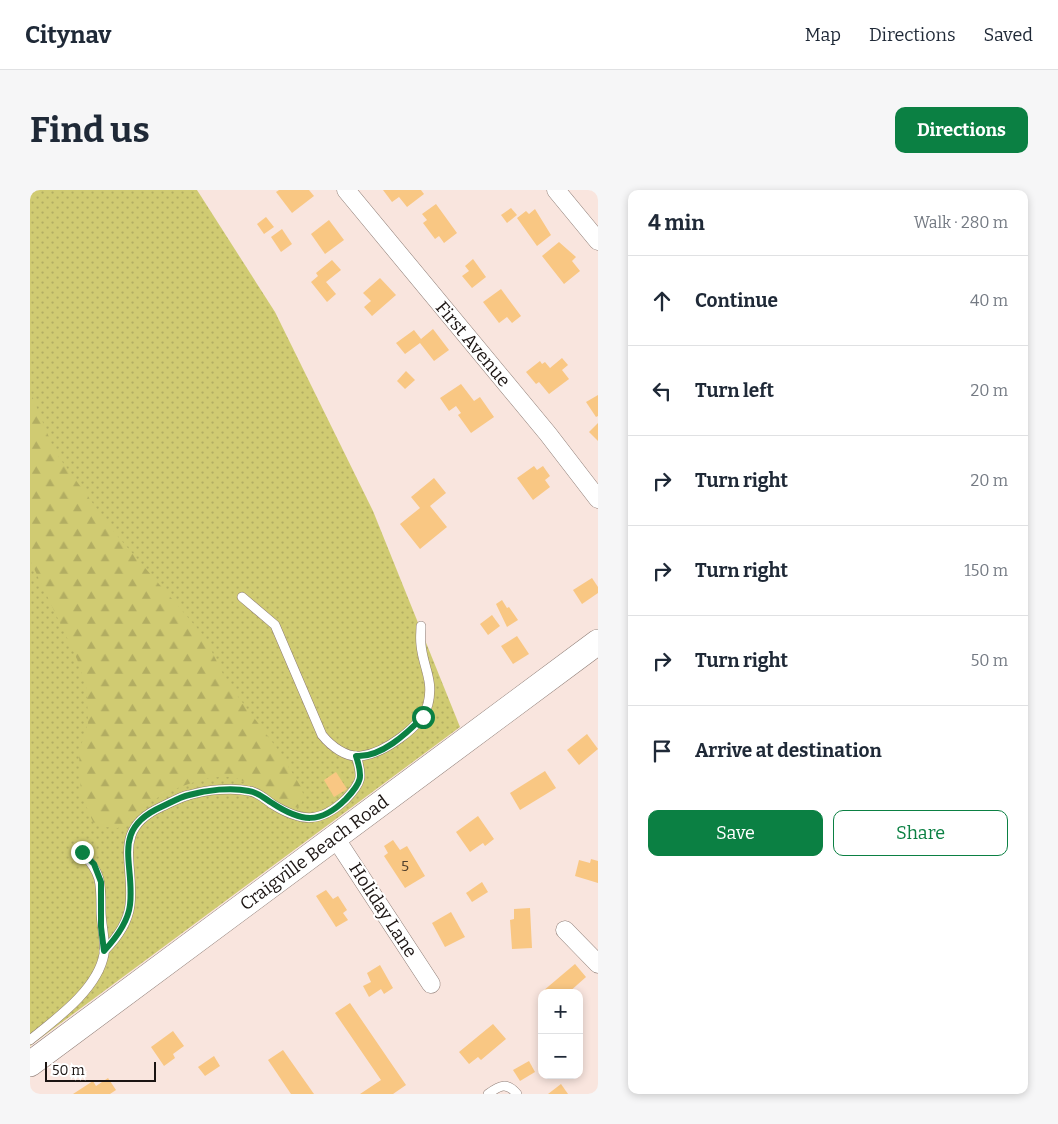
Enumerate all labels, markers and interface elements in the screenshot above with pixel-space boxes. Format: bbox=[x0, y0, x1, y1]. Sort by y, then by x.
text: Citynav bbox=[25, 21, 111, 49]
text: Map bbox=[805, 24, 841, 46]
text: Directions bbox=[869, 24, 956, 46]
text: Saved bbox=[984, 24, 1033, 46]
button: Directions bbox=[895, 107, 1028, 153]
text: Find us bbox=[30, 109, 150, 151]
text: 4 min bbox=[648, 210, 705, 236]
text: Walk · 280 m bbox=[914, 213, 1008, 232]
icon: ahead bbox=[648, 287, 676, 315]
text: Continue bbox=[695, 289, 778, 312]
text: 40 m bbox=[970, 291, 1008, 310]
street label: First Avenue bbox=[431, 297, 515, 391]
icon: left bbox=[648, 377, 676, 405]
text: Turn left bbox=[695, 379, 774, 402]
text: 20 m bbox=[971, 381, 1008, 400]
icon: right bbox=[648, 467, 676, 495]
text: Turn right bbox=[695, 469, 788, 492]
text: 20 m bbox=[971, 471, 1008, 490]
icon: right bbox=[648, 557, 676, 585]
text: Turn right bbox=[695, 559, 788, 582]
text: 150 m bbox=[964, 561, 1008, 580]
icon: right bbox=[648, 647, 676, 675]
text: Turn right bbox=[695, 649, 788, 672]
text: 50 m bbox=[971, 651, 1008, 670]
route start bbox=[412, 706, 435, 729]
icon: arrive bbox=[648, 737, 676, 765]
text: Arrive at destination bbox=[695, 739, 882, 762]
street label: Craigville Beach Road bbox=[236, 790, 393, 915]
button: Save bbox=[648, 810, 823, 856]
button: Share bbox=[833, 810, 1008, 856]
route end bbox=[71, 841, 94, 864]
house number: 5 bbox=[401, 857, 409, 875]
street label: Holiday Lane bbox=[344, 858, 422, 962]
map controls bbox=[538, 989, 583, 1079]
button: + bbox=[538, 989, 583, 1034]
button: − bbox=[538, 1034, 583, 1079]
scale bar bbox=[45, 1059, 156, 1082]
text: 50 m bbox=[52, 1062, 85, 1079]

